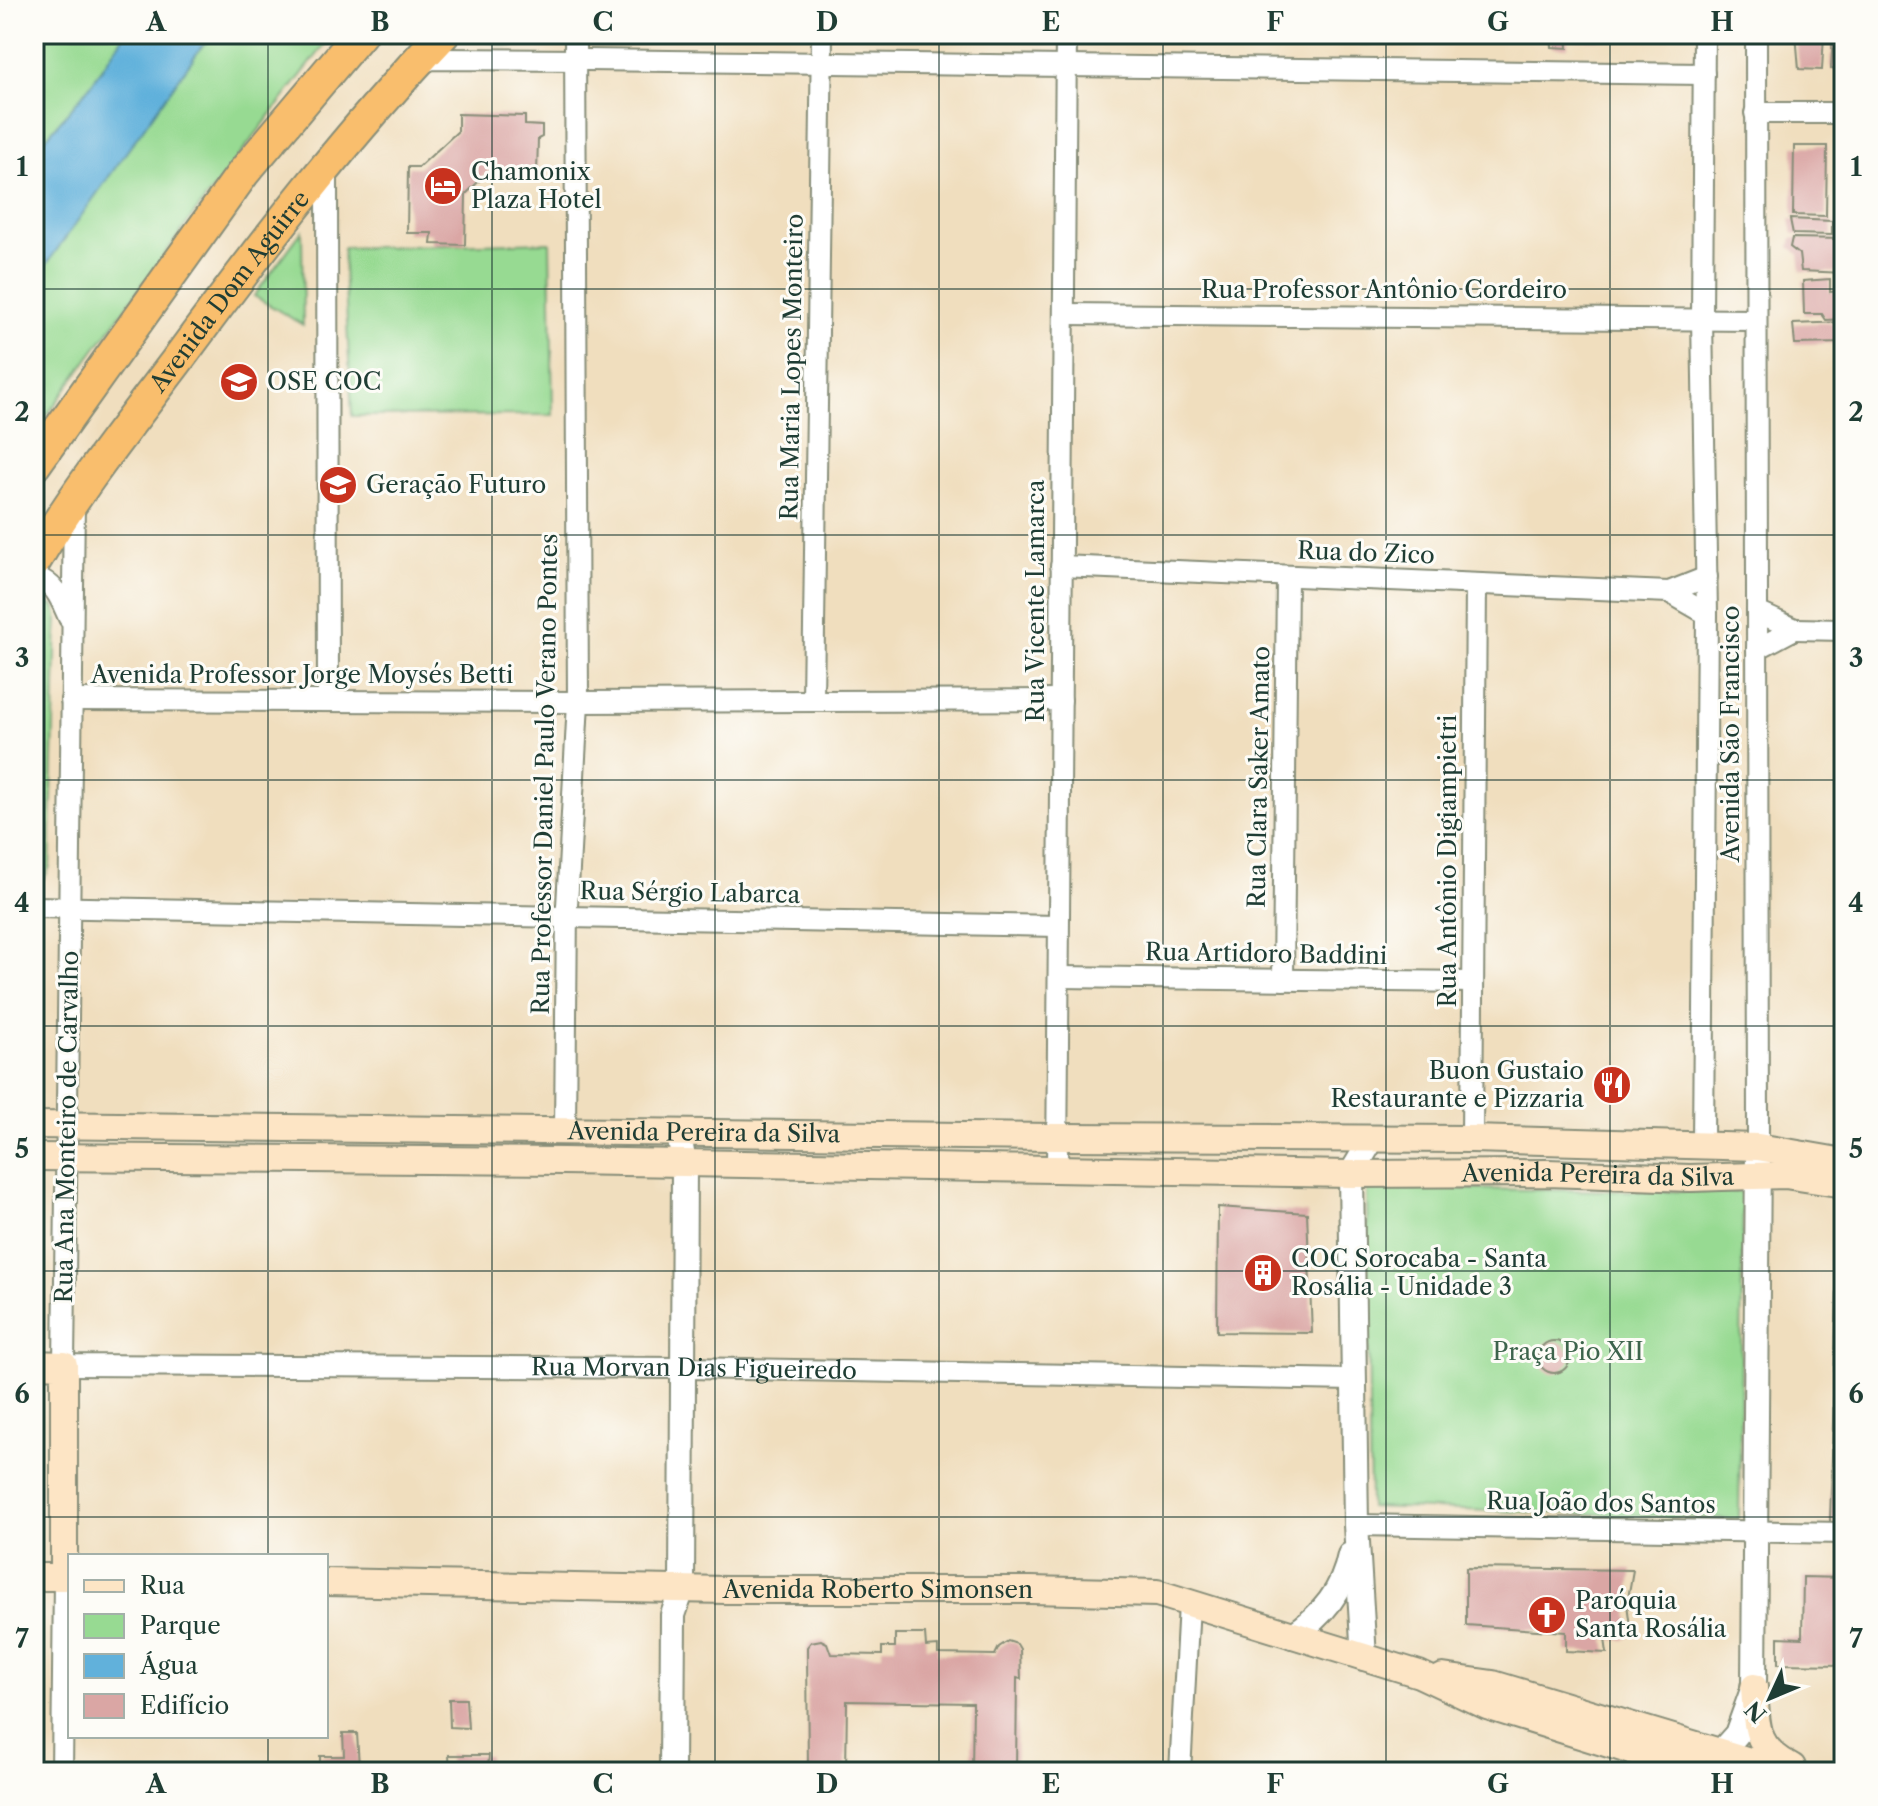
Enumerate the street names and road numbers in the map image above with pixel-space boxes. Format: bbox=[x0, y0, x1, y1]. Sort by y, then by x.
street label: Avenida Dom Aguirre bbox=[143, 185, 315, 399]
street label: Rua Maria Lopes Monteiro bbox=[774, 213, 809, 521]
street label: Rua Professor Antônio Cordeiro bbox=[1201, 275, 1567, 304]
street label: Rua Vicente Lamarca bbox=[1021, 479, 1050, 722]
street label: Rua Professor Daniel Paulo Verano Pontes bbox=[526, 533, 563, 1015]
street label: Rua do Zico bbox=[1297, 536, 1435, 569]
street label: Avenida São Francisco bbox=[1716, 606, 1745, 863]
street label: Rua Clara Saker Amato bbox=[1242, 646, 1275, 908]
street label: Avenida Professor Jorge Moysés Betti bbox=[90, 660, 513, 689]
street label: Rua Antônio Digiampietri bbox=[1433, 715, 1462, 1007]
street label: Rua Sérgio Labarca bbox=[579, 876, 801, 909]
street label: Rua Artidoro Baddini bbox=[1145, 937, 1387, 970]
street label: Rua Ana Monteiro de Carvalho bbox=[49, 950, 84, 1304]
street label: Avenida Pereira da Silva bbox=[566, 1116, 841, 1148]
street label: Avenida Pereira da Silva bbox=[1460, 1158, 1735, 1192]
street label: Rua Morvan Dias Figueiredo bbox=[531, 1352, 857, 1385]
street label: Rua João dos Santos bbox=[1486, 1486, 1716, 1519]
street label: Avenida Roberto Simonsen bbox=[722, 1575, 1033, 1604]

